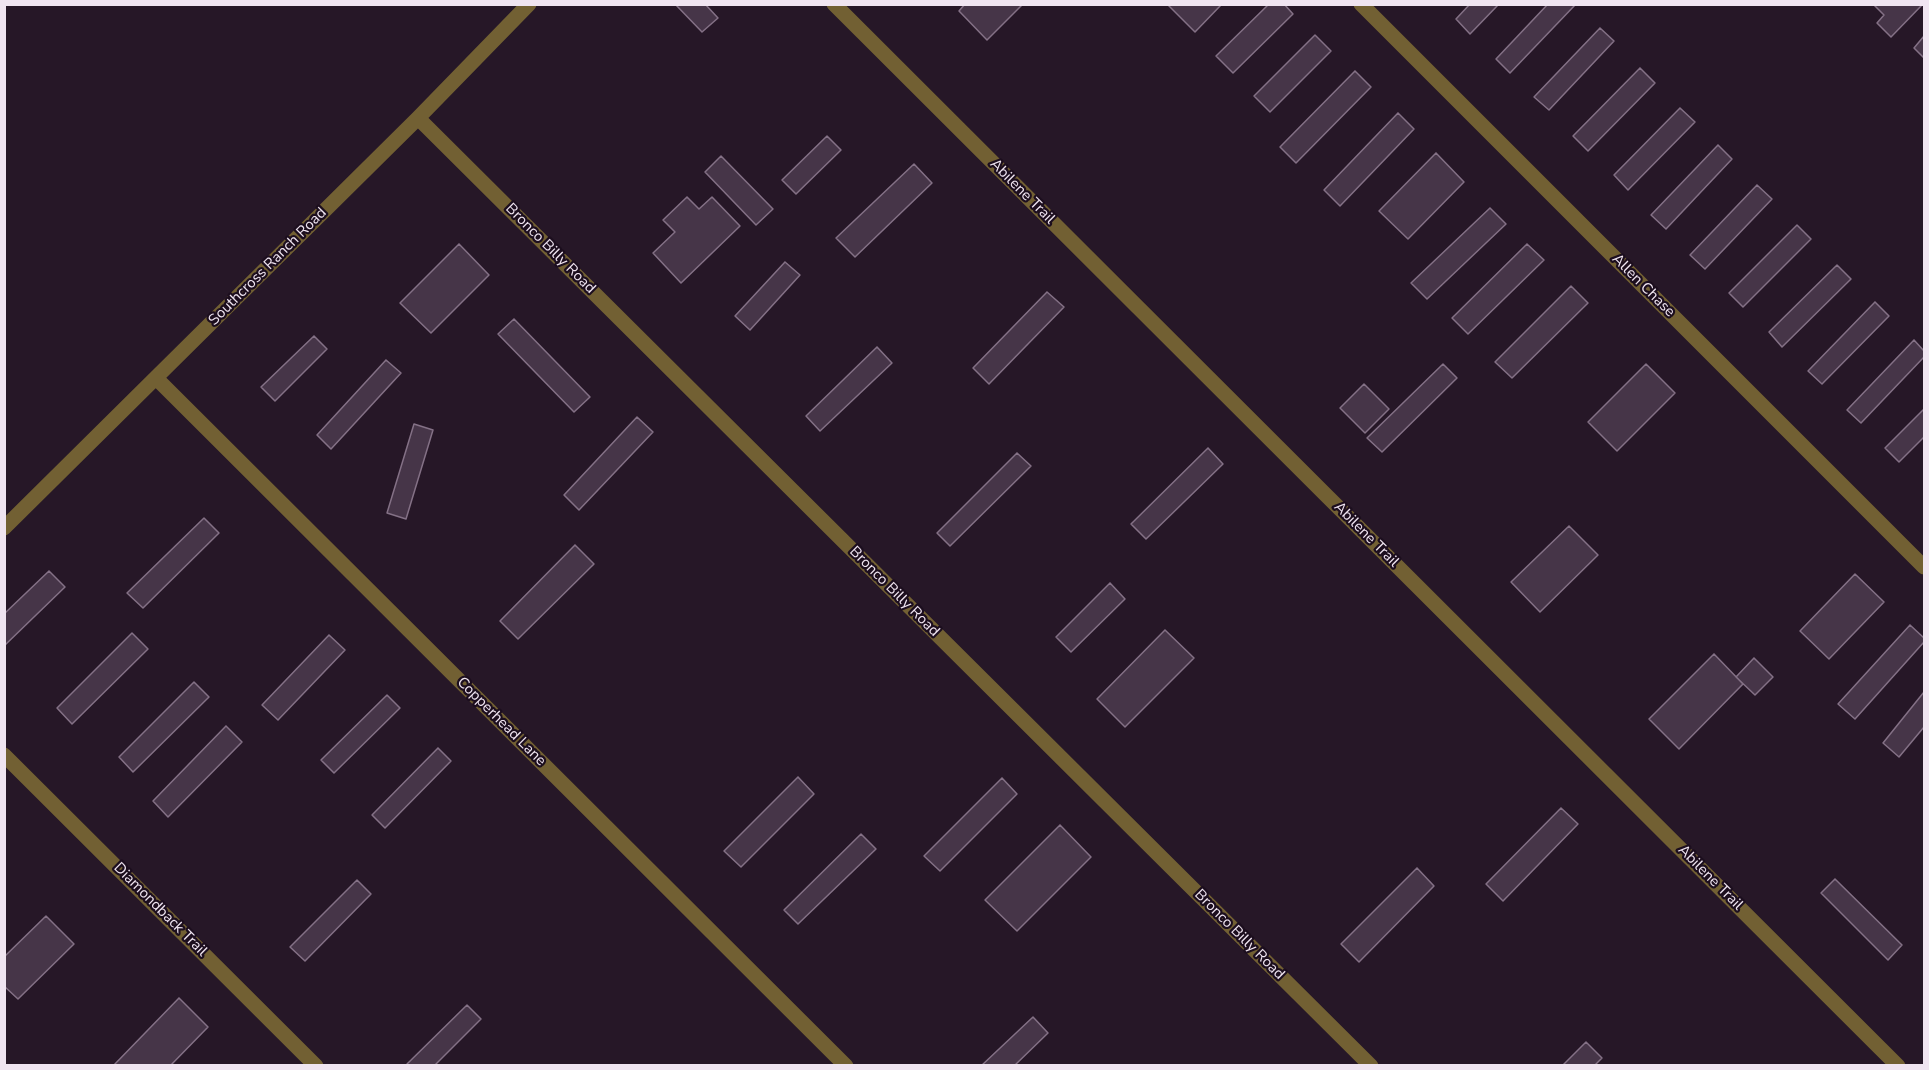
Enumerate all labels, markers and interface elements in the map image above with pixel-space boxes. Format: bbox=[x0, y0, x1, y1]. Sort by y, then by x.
street label: Abilene Trail bbox=[986, 156, 1058, 228]
street label: Bronco Billy Road bbox=[501, 200, 599, 298]
street label: Southcross Ranch Road bbox=[205, 204, 331, 330]
street label: Allen Chase bbox=[1608, 251, 1678, 321]
street label: Abilene Trail bbox=[1330, 499, 1402, 571]
street label: Bronco Billy Road bbox=[845, 543, 943, 641]
street label: Copperhead Lane bbox=[453, 674, 549, 770]
street label: Abilene Trail bbox=[1674, 842, 1746, 914]
street label: Diamondback Trail bbox=[109, 859, 211, 961]
street label: Bronco Billy Road bbox=[1190, 886, 1288, 984]

